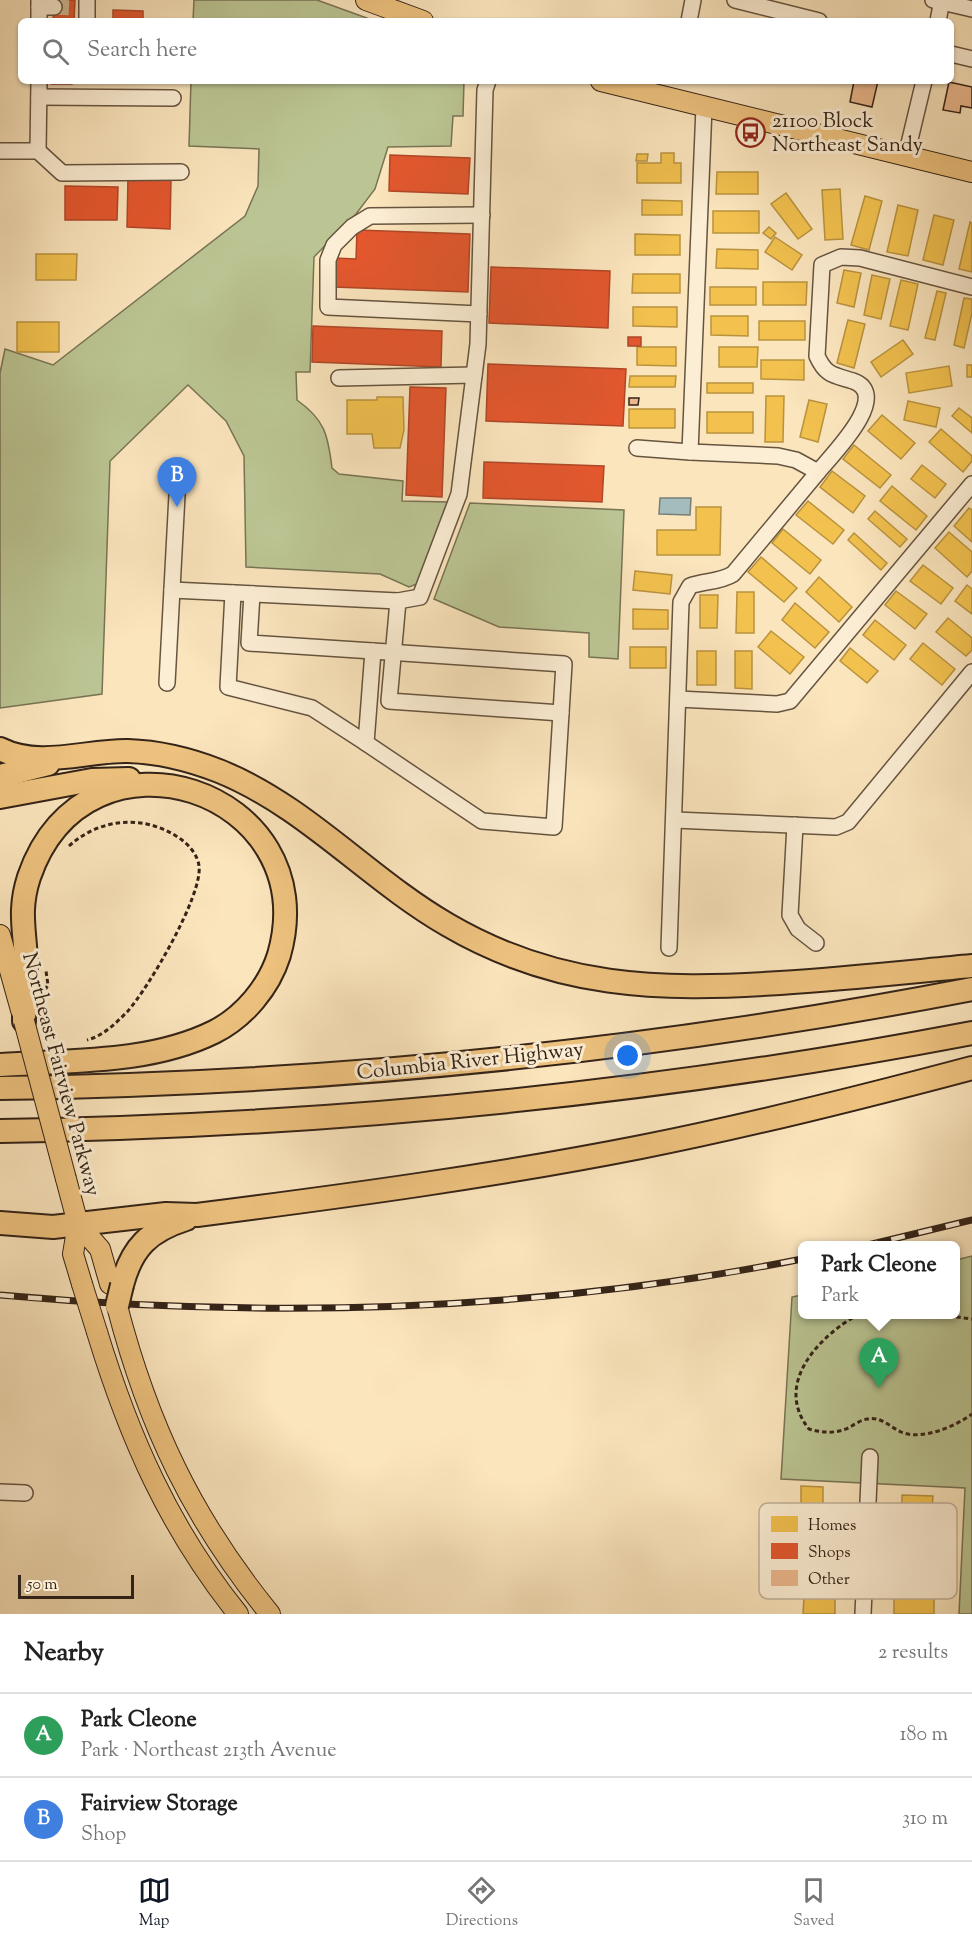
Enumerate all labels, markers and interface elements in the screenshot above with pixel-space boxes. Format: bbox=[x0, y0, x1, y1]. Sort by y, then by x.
search box bbox=[18, 18, 954, 84]
icon: search bbox=[39, 35, 72, 68]
text: Search here bbox=[87, 35, 197, 67]
place label: 21100 Block Northeast Sandy bbox=[772, 107, 924, 161]
bus stop icon: 21100 Block Northeast Sandy bbox=[735, 116, 767, 148]
pin: B bbox=[158, 458, 196, 507]
street label: Northeast Fairview Parkway bbox=[13, 949, 107, 1200]
street label: Columbia River Highway bbox=[355, 1035, 586, 1089]
your location bbox=[613, 1041, 642, 1070]
popup bbox=[798, 1241, 960, 1319]
text: Park Cleone bbox=[821, 1250, 937, 1282]
text: Park bbox=[821, 1282, 859, 1311]
pin: A bbox=[860, 1338, 898, 1388]
legend bbox=[759, 1503, 957, 1599]
text: Homes bbox=[808, 1515, 856, 1538]
text: Shops bbox=[808, 1542, 851, 1565]
text: Other bbox=[808, 1569, 850, 1592]
scale bar bbox=[18, 1572, 134, 1600]
text: 50 m bbox=[27, 1574, 58, 1597]
text: Nearby bbox=[24, 1635, 104, 1672]
text: 2 results bbox=[878, 1639, 948, 1668]
text: Park Cleone bbox=[81, 1705, 197, 1737]
text: A bbox=[35, 1721, 52, 1750]
text: 180 m bbox=[900, 1721, 948, 1750]
text: Park · Northeast 213th Avenue bbox=[81, 1737, 337, 1766]
text: Fairview Storage bbox=[81, 1789, 238, 1821]
text: B bbox=[37, 1805, 50, 1834]
text: 310 m bbox=[902, 1805, 948, 1834]
text: Shop bbox=[81, 1821, 126, 1850]
tab: Map bbox=[138, 1874, 171, 1933]
tab: Directions bbox=[446, 1874, 518, 1933]
tab: Saved bbox=[793, 1874, 834, 1933]

